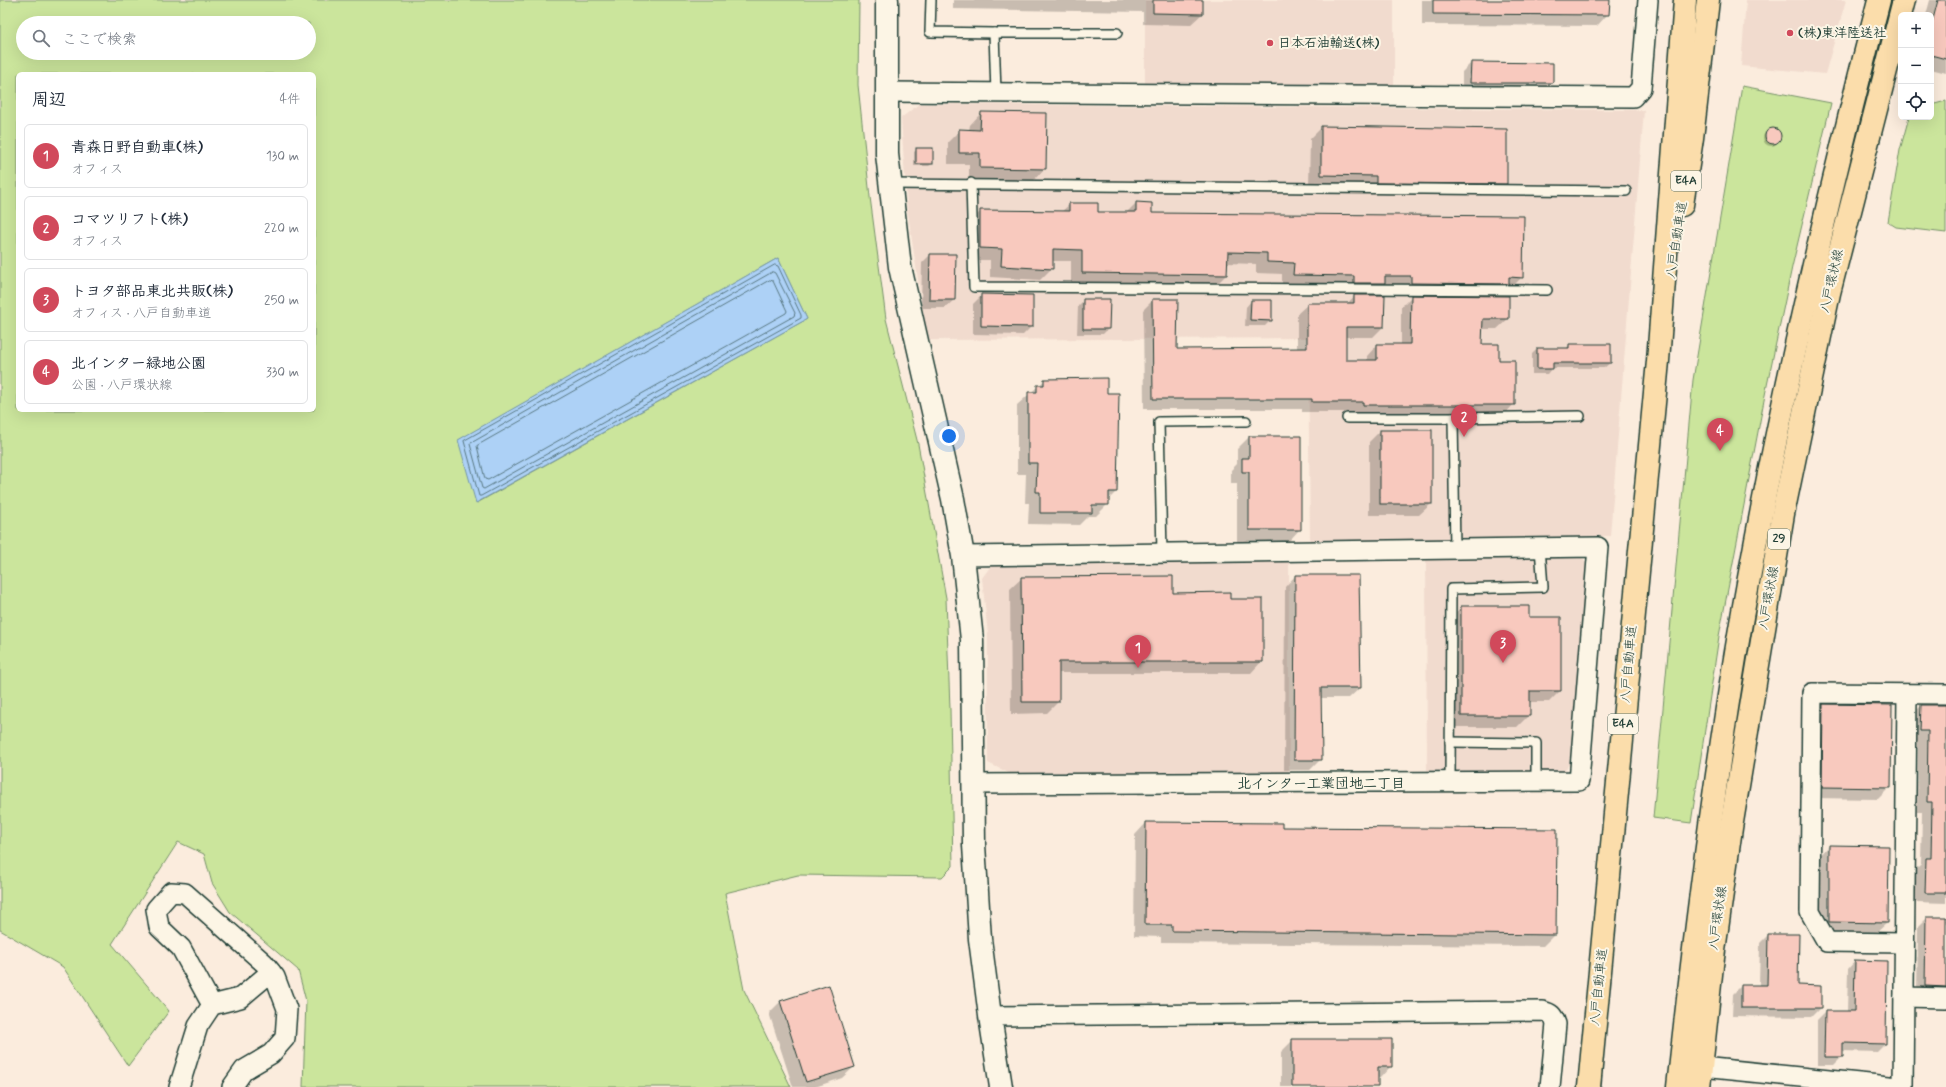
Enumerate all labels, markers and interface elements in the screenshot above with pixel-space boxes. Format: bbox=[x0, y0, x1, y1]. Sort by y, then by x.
map controls bbox=[1898, 12, 1934, 120]
button: + bbox=[1898, 12, 1934, 48]
search box bbox=[16, 16, 316, 60]
place label: (株)東洋陸送社 bbox=[1798, 25, 1886, 42]
icon: search bbox=[30, 27, 52, 49]
marker: (株)東洋陸送社 bbox=[1785, 28, 1795, 38]
text: ここで検索 bbox=[62, 30, 137, 50]
place label: 日本石油輸送(株) bbox=[1278, 35, 1380, 52]
marker: 日本石油輸送(株) bbox=[1265, 38, 1275, 48]
button: − bbox=[1898, 48, 1934, 84]
button: locate bbox=[1898, 84, 1934, 120]
text: 周辺 bbox=[32, 89, 66, 111]
text: 4件 bbox=[279, 91, 300, 108]
text: 青森日野自動車(株) bbox=[71, 138, 203, 158]
text: 1 bbox=[43, 148, 49, 165]
text: 130 m bbox=[266, 148, 299, 165]
text: オフィス bbox=[71, 161, 123, 178]
road number: E4A bbox=[1671, 171, 1701, 191]
street label: 八戸自動車道 bbox=[1663, 200, 1691, 280]
text: コマツリフト(株) bbox=[71, 210, 188, 230]
text: 2 bbox=[43, 220, 49, 237]
text: 220 m bbox=[264, 220, 299, 237]
text: オフィス bbox=[71, 233, 123, 250]
street label: 八戸環状線 bbox=[1816, 246, 1848, 315]
text: トヨタ部品東北共販(株) bbox=[71, 282, 233, 302]
text: 3 bbox=[43, 292, 49, 309]
text: 250 m bbox=[264, 292, 299, 309]
text: オフィス · 八戸自動車道 bbox=[71, 305, 211, 322]
text: 北インター緑地公園 bbox=[71, 354, 206, 374]
text: 4 bbox=[42, 364, 50, 381]
text: 330 m bbox=[266, 364, 299, 381]
text: 公園 · 八戸環状線 bbox=[71, 377, 172, 394]
pin: 2 bbox=[1451, 404, 1477, 437]
pin: 4 bbox=[1707, 418, 1733, 451]
your location bbox=[939, 426, 959, 446]
road number: 29 bbox=[1768, 529, 1790, 549]
street label: 八戸環状線 bbox=[1755, 564, 1783, 631]
street label: 八戸自動車道 bbox=[1617, 624, 1641, 704]
pin: 3 bbox=[1490, 630, 1516, 663]
pin: 1 bbox=[1125, 635, 1151, 668]
road number: E4A bbox=[1608, 714, 1638, 734]
district label: 北インター工業団地二丁目 bbox=[1237, 775, 1405, 793]
street label: 八戸環状線 bbox=[1705, 884, 1731, 951]
street label: 八戸自動車道 bbox=[1586, 947, 1612, 1027]

